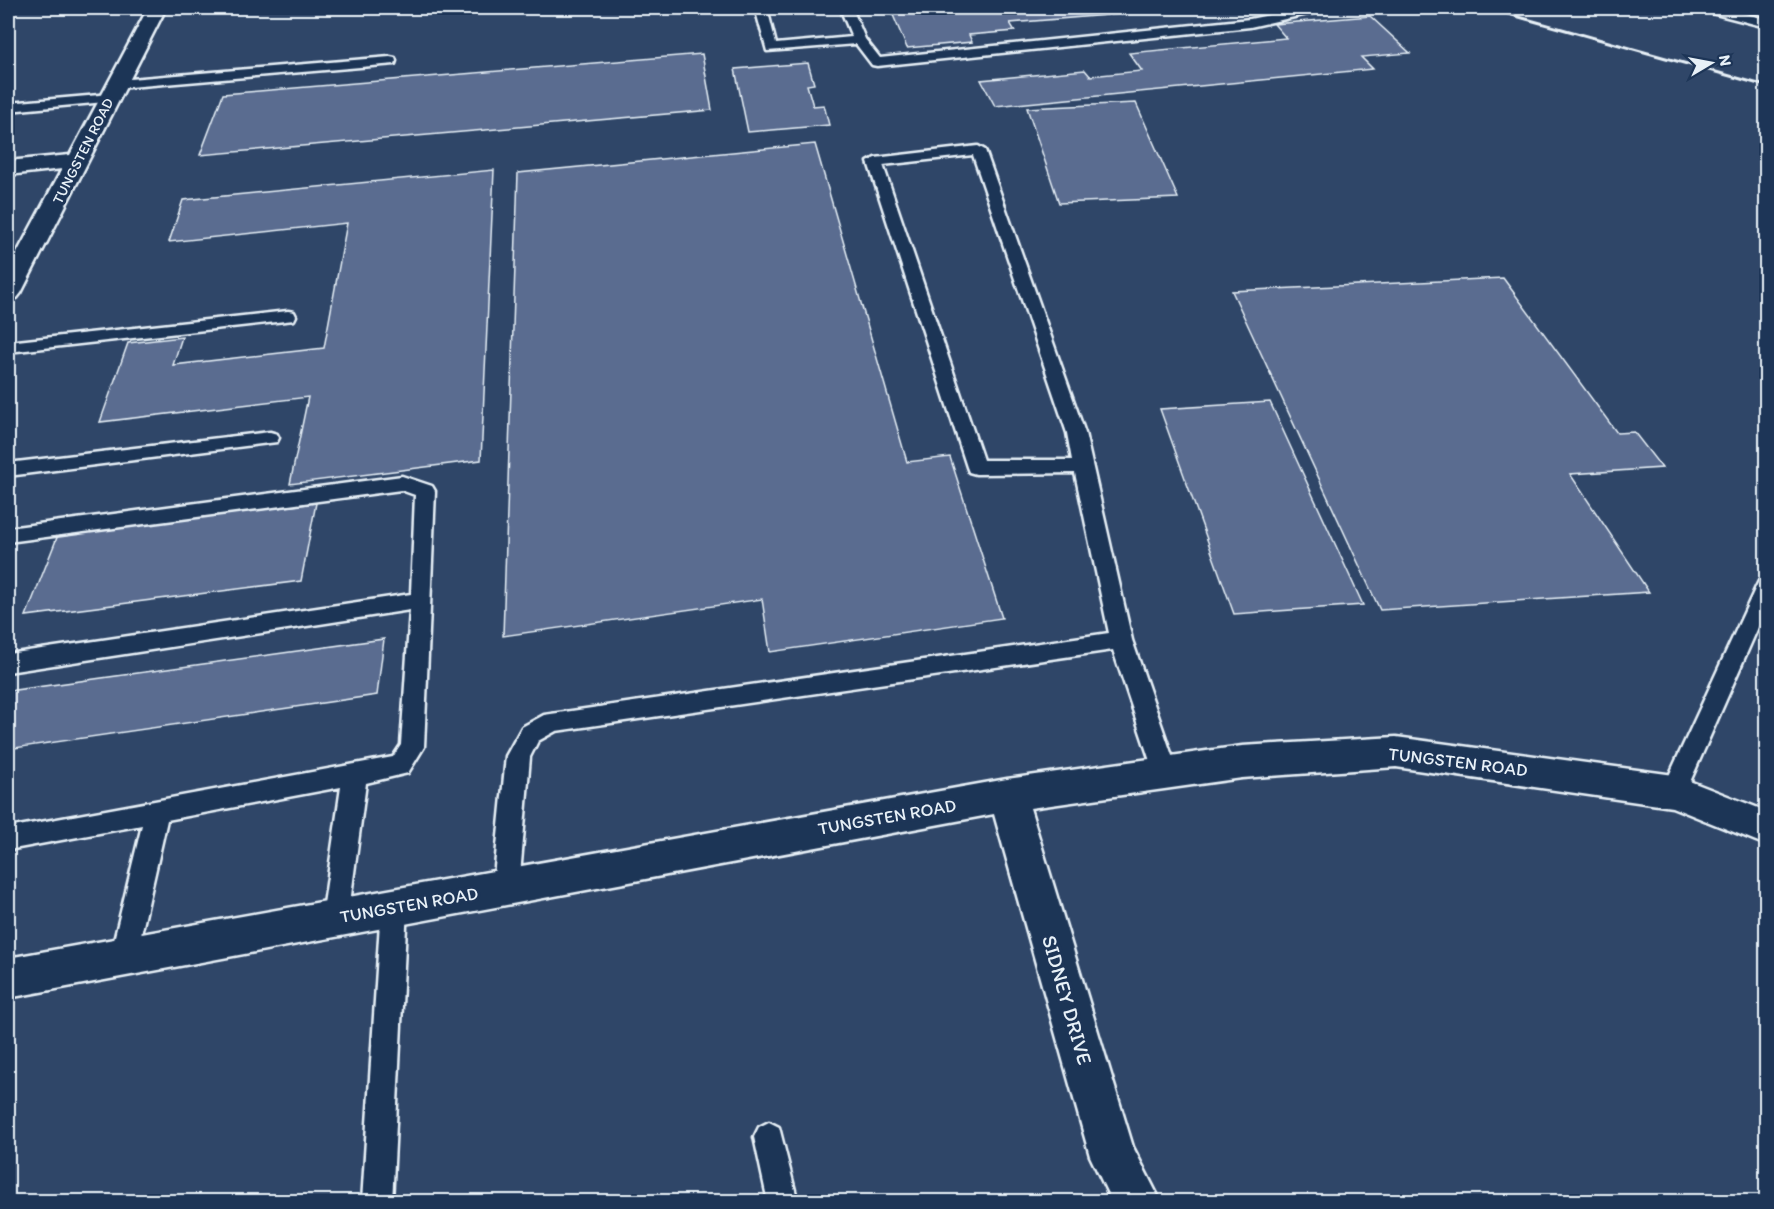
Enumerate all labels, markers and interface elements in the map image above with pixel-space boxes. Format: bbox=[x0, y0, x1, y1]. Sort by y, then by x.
north arrow bbox=[1681, 33, 1741, 93]
text: N bbox=[1715, 54, 1736, 67]
street label: TUNGSTEN ROAD bbox=[49, 95, 117, 207]
street label: TUNGSTEN ROAD bbox=[1387, 743, 1529, 781]
street label: TUNGSTEN ROAD bbox=[816, 794, 958, 840]
street label: TUNGSTEN ROAD bbox=[338, 882, 480, 928]
street label: SIDNEY DRIVE bbox=[1037, 932, 1098, 1068]

